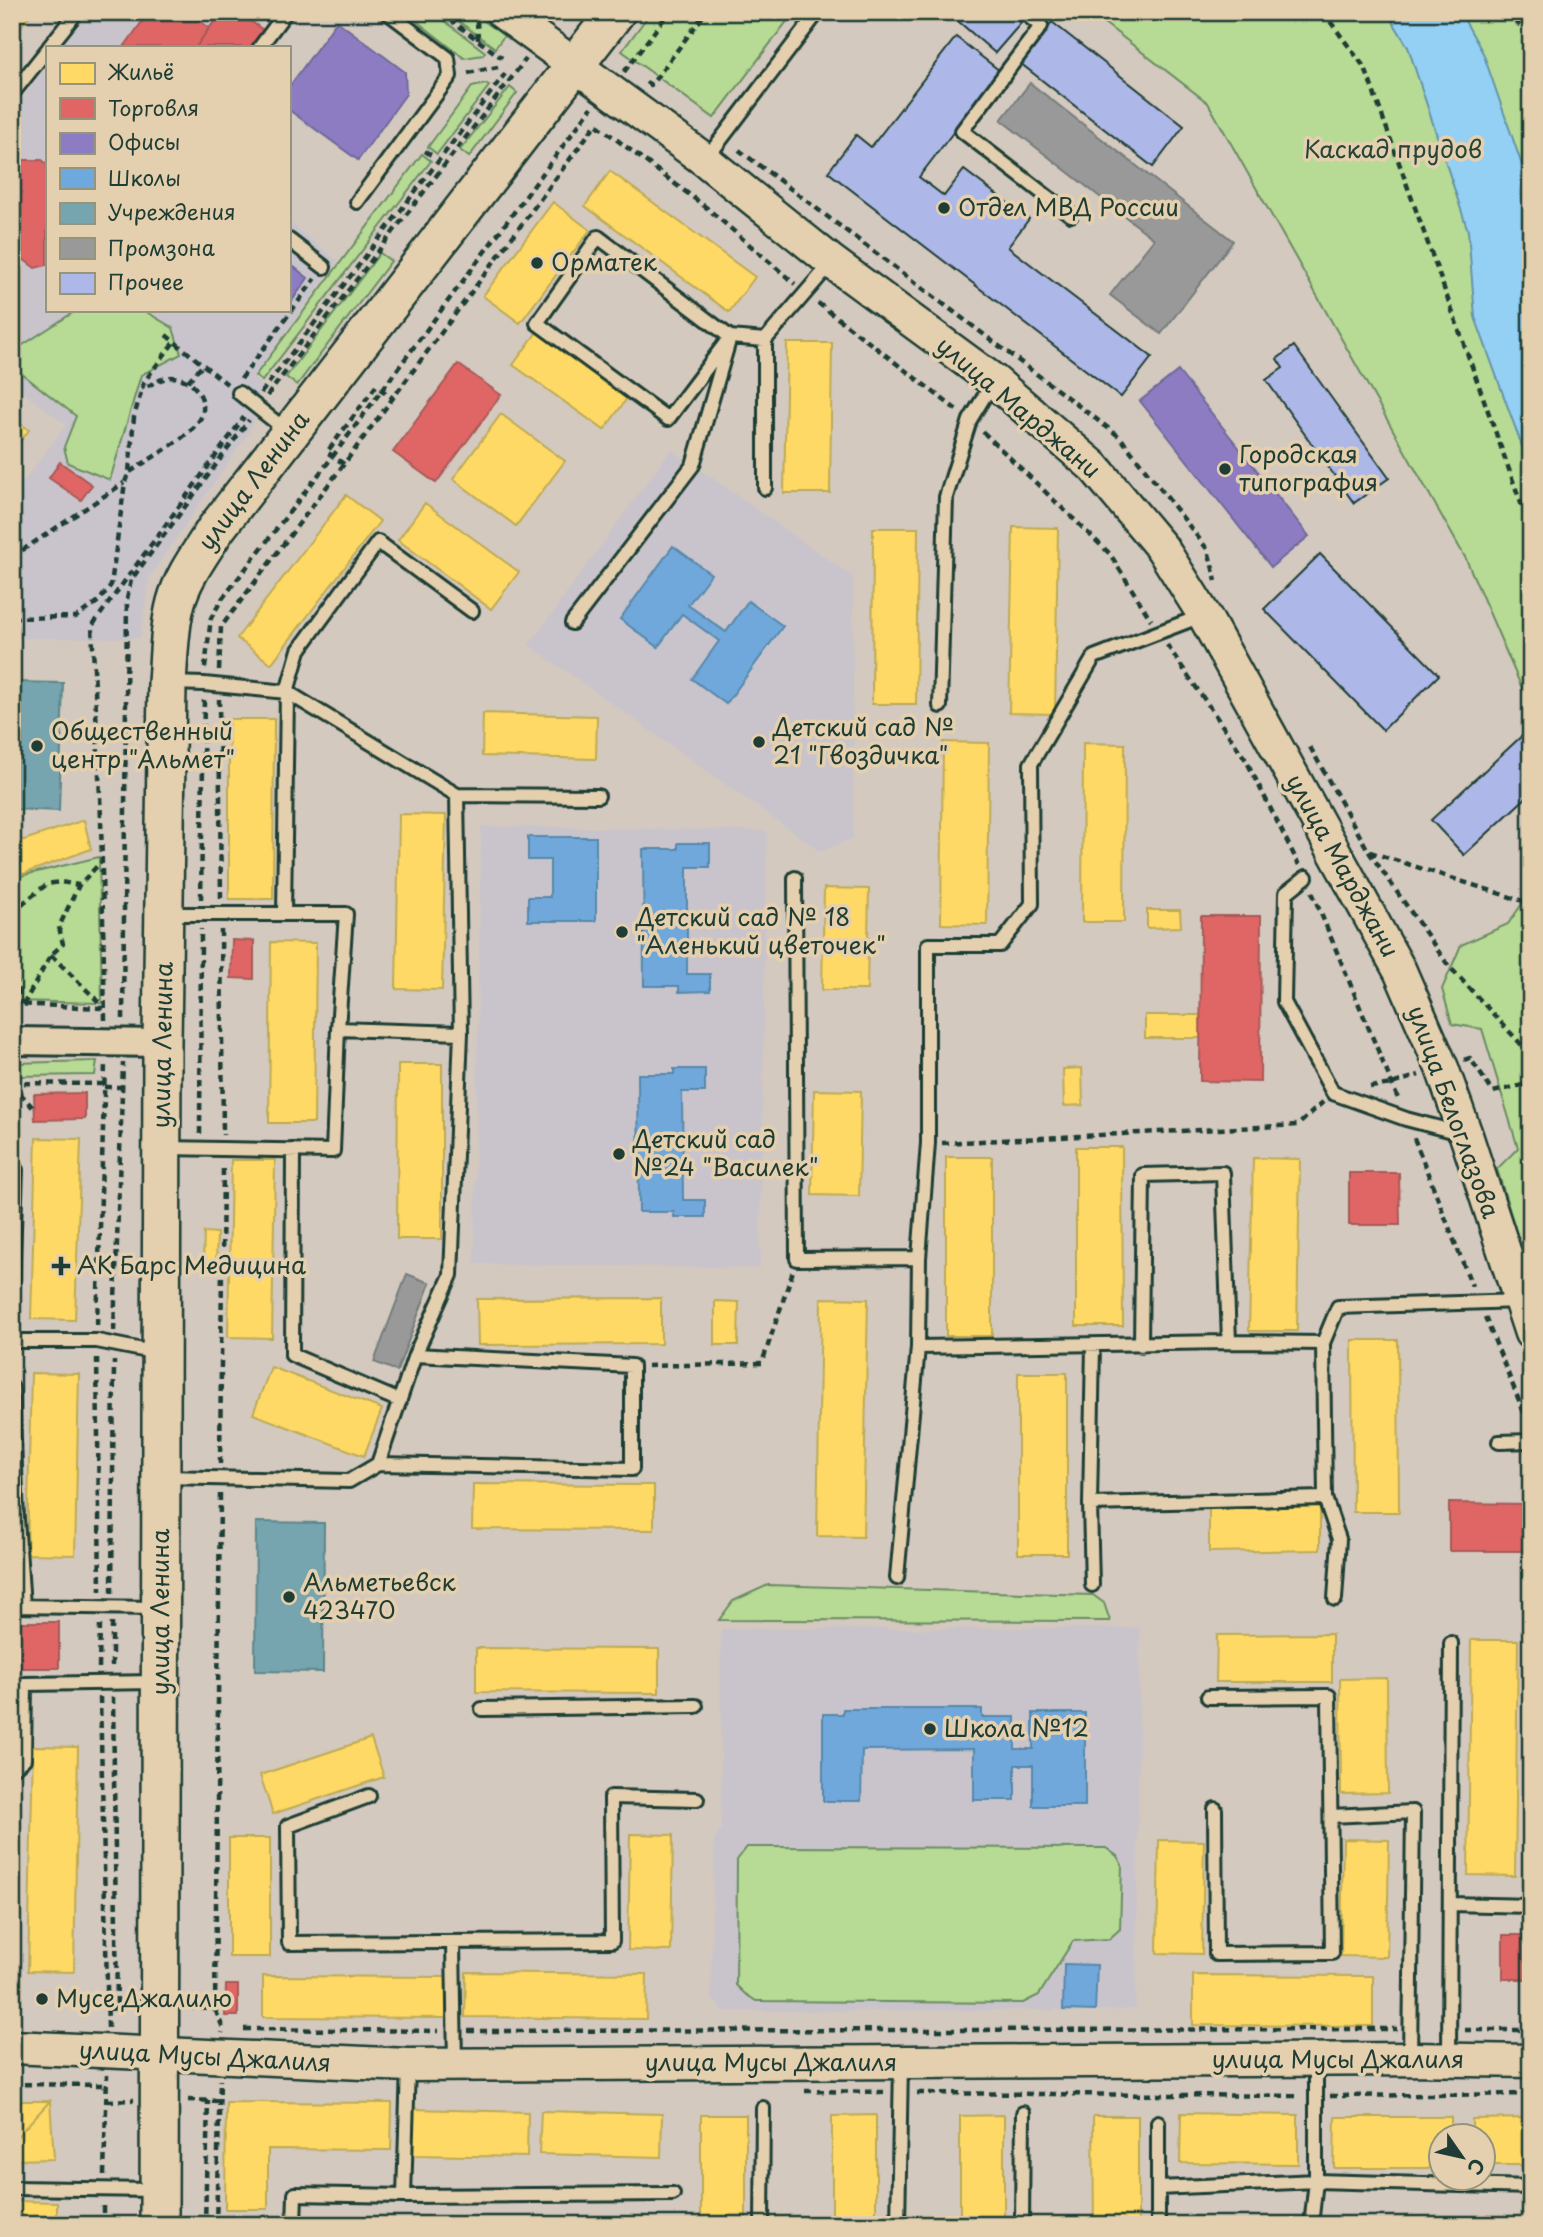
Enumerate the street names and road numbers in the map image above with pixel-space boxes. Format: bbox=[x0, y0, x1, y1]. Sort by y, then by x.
street label: улица Марджани bbox=[929, 327, 1109, 486]
street label: улица Ленина bbox=[188, 402, 317, 557]
street label: улица Марджани bbox=[1278, 767, 1409, 964]
street label: улица Ленина bbox=[142, 961, 180, 1129]
street label: улица Белоглазова bbox=[1400, 1000, 1510, 1223]
street label: улица Ленина bbox=[141, 1529, 177, 1695]
street label: улица Мусы Джалиля bbox=[78, 2030, 332, 2080]
street label: улица Мусы Джалиля bbox=[1212, 2040, 1464, 2076]
street label: улица Мусы Джалиля bbox=[645, 2043, 897, 2079]

